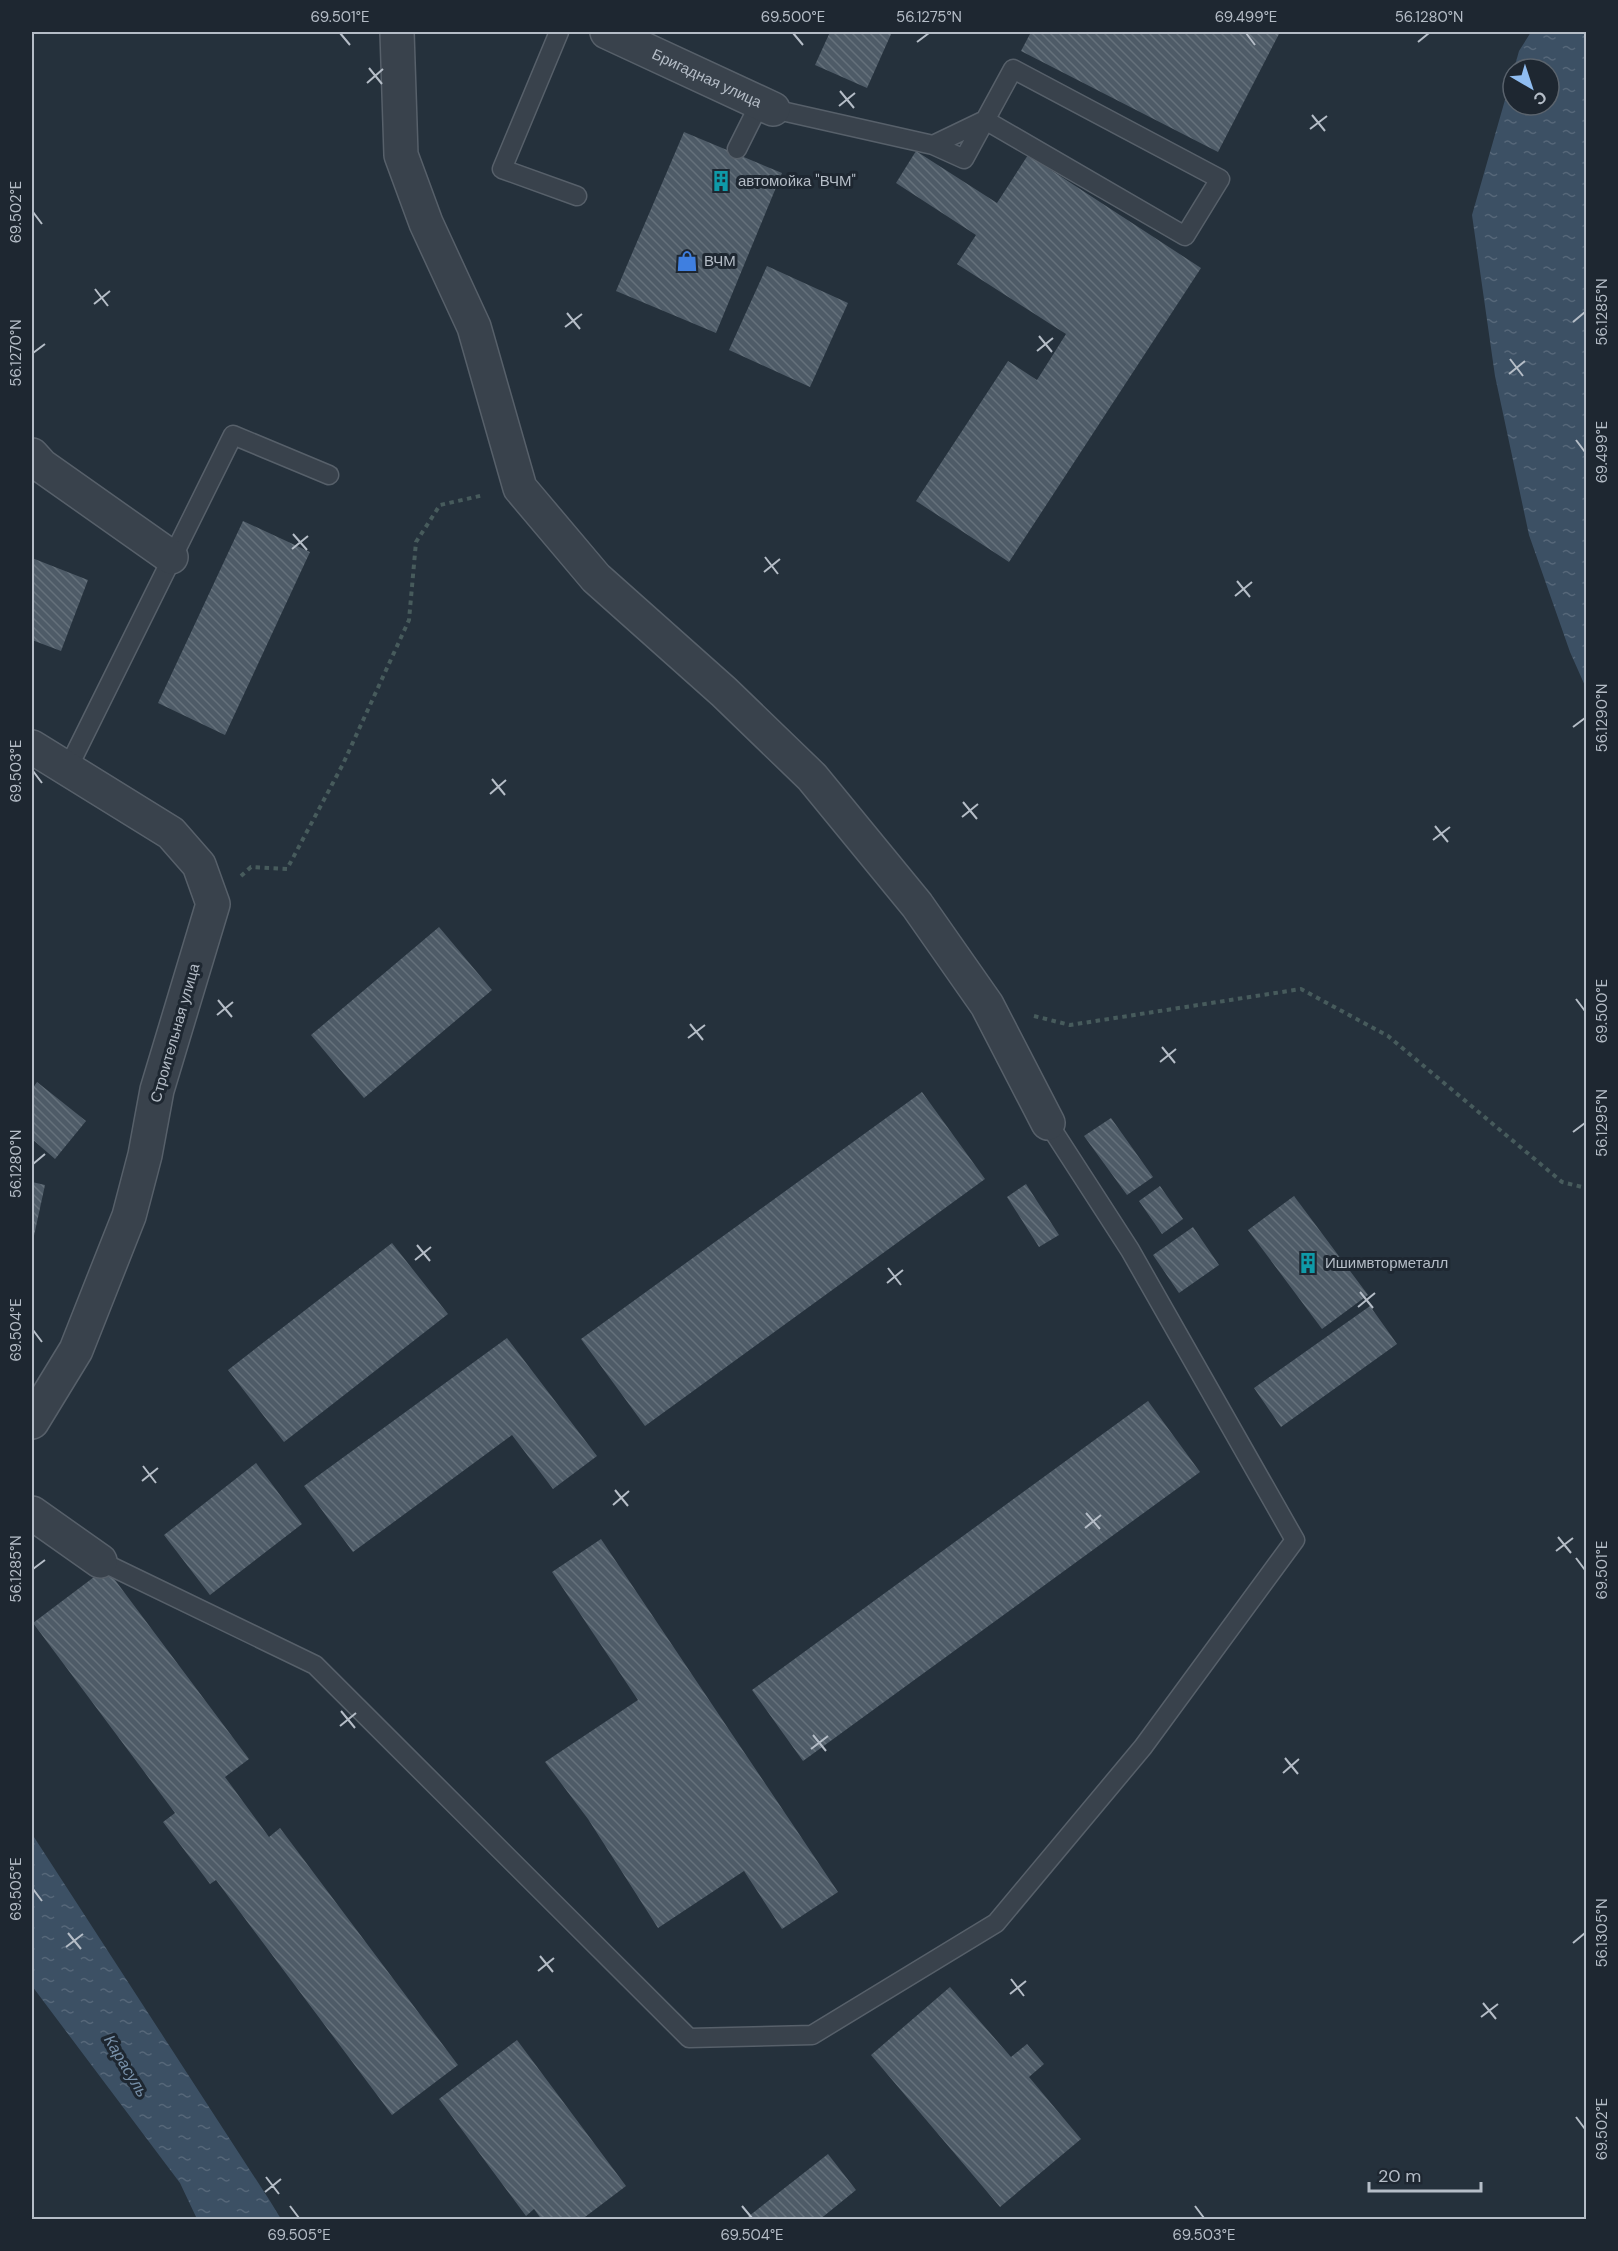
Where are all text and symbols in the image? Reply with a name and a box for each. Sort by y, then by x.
text: 69.501°E [311,7,369,27]
text: 69.500°E [761,7,825,27]
text: 56.1275°N [896,7,962,27]
text: 69.499°E [1215,7,1277,27]
text: 56.1280°N [1395,7,1463,27]
street label: Бригадная улица [649,44,766,113]
north arrow [1501,57,1561,117]
text: С [1529,86,1551,110]
building icon: автомойка "ВЧМ" [709,169,733,193]
place label: автомойка "ВЧМ" [738,171,856,191]
text: 69.502°E [6,181,26,243]
shop icon: ВЧМ [675,249,699,273]
place label: ВЧМ [704,251,736,271]
text: 56.1285°N [1592,278,1612,346]
text: 56.1270°N [6,319,26,387]
text: 69.499°E [1592,421,1612,483]
text: 56.1290°N [1592,684,1612,752]
text: 69.503°E [6,740,26,802]
street label: Строительная улица [146,960,205,1105]
text: 69.500°E [1592,979,1612,1043]
text: 56.1295°N [1592,1089,1612,1157]
text: 56.1280°N [6,1130,26,1198]
building icon: Ишимвторметалл [1296,1251,1320,1275]
place label: Ишимвторметалл [1325,1253,1448,1273]
text: 69.504°E [6,1298,26,1362]
text: 56.1285°N [6,1535,26,1603]
text: 69.501°E [1592,1541,1612,1599]
text: 69.505°E [6,1857,26,1921]
text: 56.1305°N [1592,1898,1612,1968]
water label: Карасуль [99,2031,153,2101]
text: 69.502°E [1592,2098,1612,2160]
scale bar [1369,2155,1482,2193]
text: 20 m [1378,2164,1421,2188]
text: 69.505°E [267,2225,331,2245]
text: 69.504°E [720,2225,784,2245]
text: 69.503°E [1173,2225,1235,2245]

